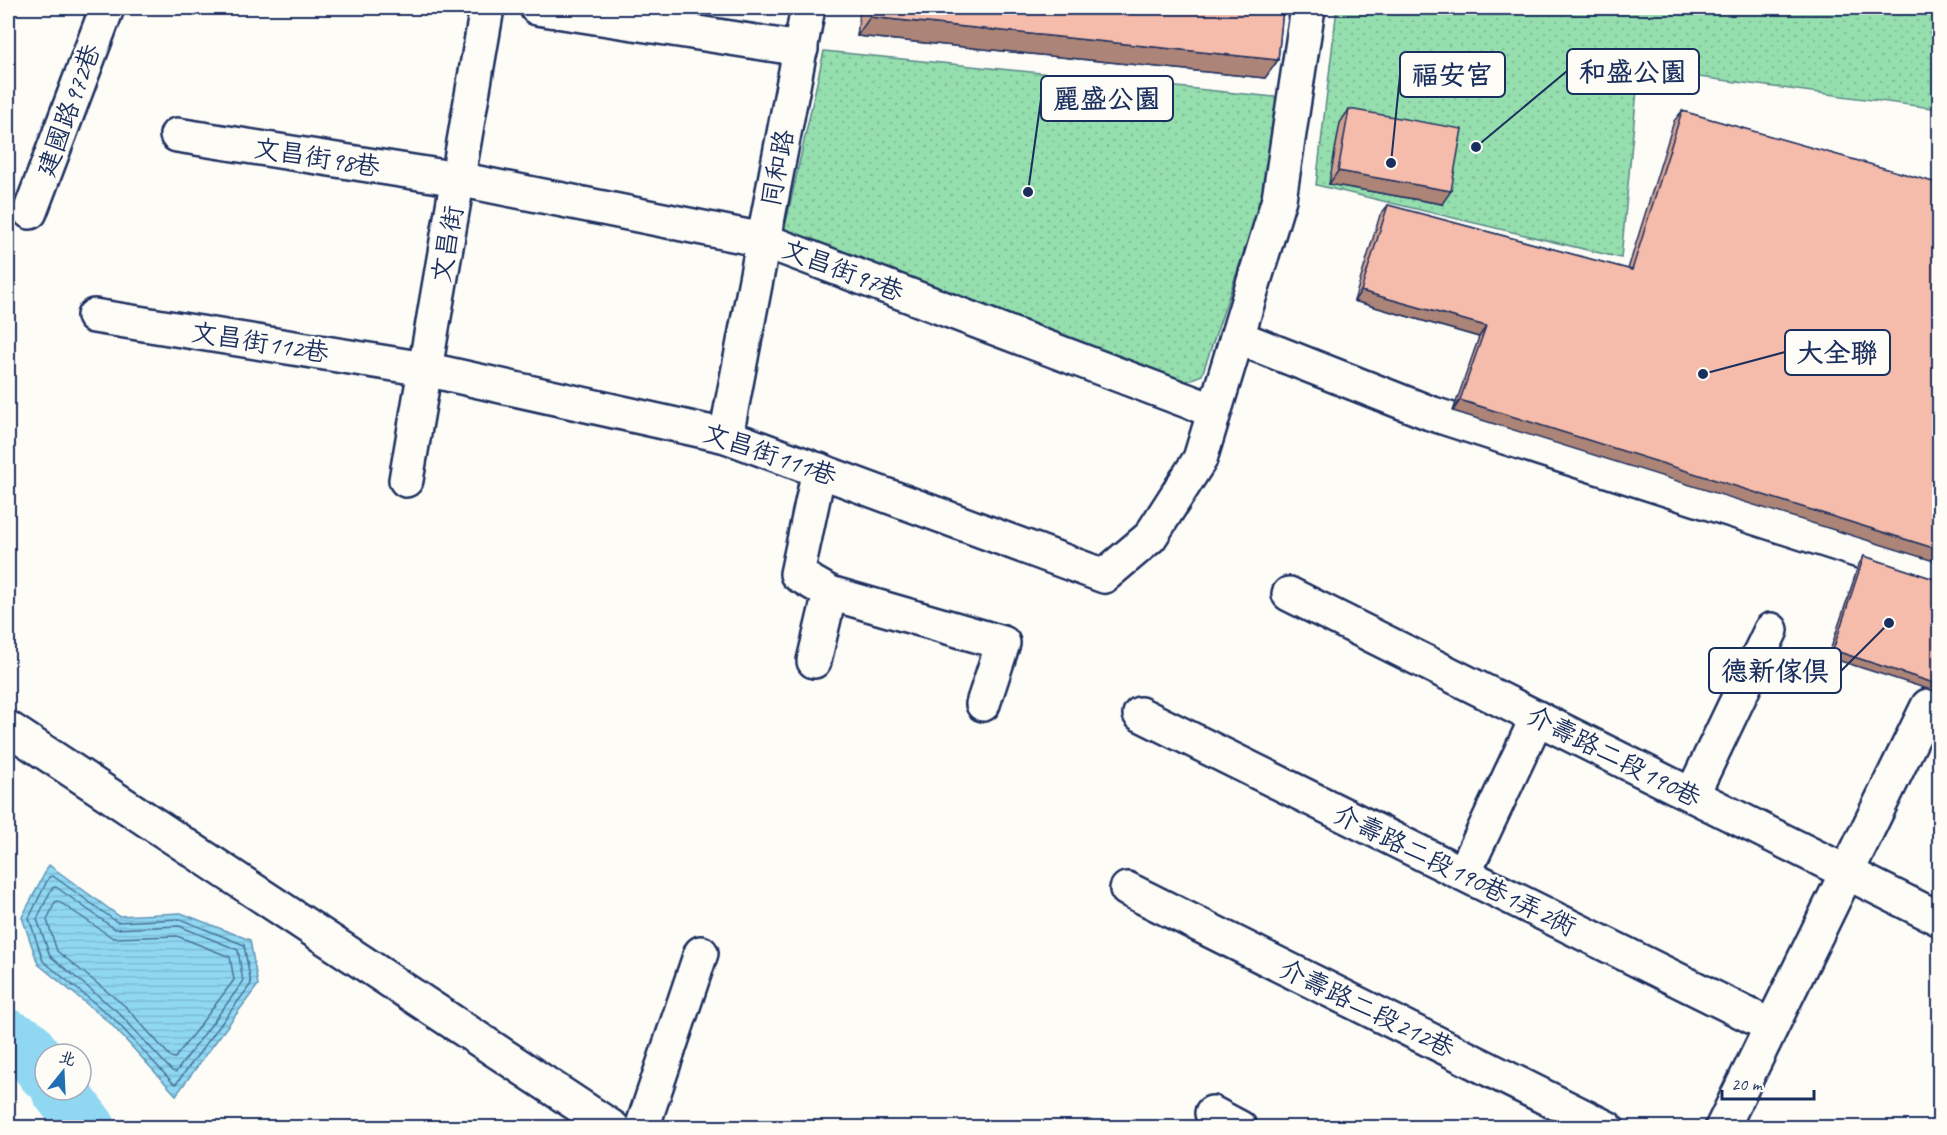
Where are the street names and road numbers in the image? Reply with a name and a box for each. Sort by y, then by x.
street label: 建國路972巷 [29,39,108,181]
street label: 同和路 [754,127,801,210]
street label: 文昌街98巷 [251,131,382,184]
street label: 文昌街 [424,203,471,285]
street label: 文昌街97巷 [777,232,908,309]
street label: 文昌街112巷 [189,315,331,370]
street label: 文昌街111巷 [699,416,841,493]
street label: 介壽路二段190巷 [1521,698,1706,815]
street label: 介壽路二段190巷1弄2衖 [1328,797,1582,944]
street label: 介壽路二段212巷 [1274,952,1460,1065]

